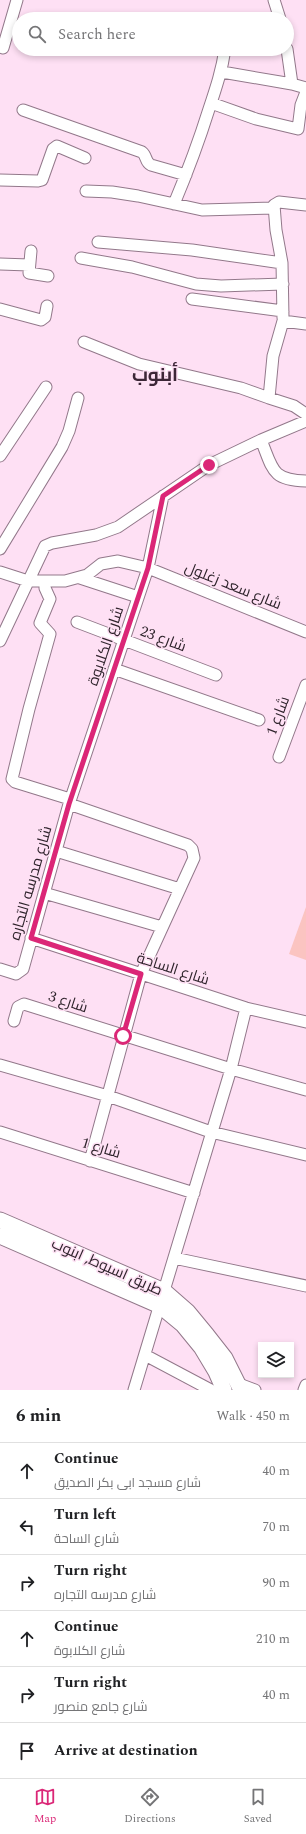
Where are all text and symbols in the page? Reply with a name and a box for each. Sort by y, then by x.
search box [12,12,294,56]
icon: search [26,23,48,45]
text: Search here [58,23,136,46]
district label: أبنوب [132,361,178,390]
route end [200,456,218,474]
street label: شارع سعد زغلول [181,556,285,616]
street label: شارع الكلابوة [82,603,130,689]
street label: شارع 23 [137,620,189,658]
street label: شارع 1 [260,693,296,739]
street label: شارع مدرسه التجاره [4,823,58,943]
street label: شارع الساحة [134,946,212,992]
street label: شارع 3 [45,985,91,1019]
route start [114,1027,132,1045]
street label: شارع 1 [78,1131,124,1165]
street label: طريق اسيوط, ابنوب [48,1232,166,1302]
map controls [258,1342,294,1378]
button: layers [258,1342,294,1378]
text: 6 min [16,1403,61,1429]
text: Walk · 450 m [216,1406,290,1426]
text: Continue [54,1447,119,1470]
icon: ahead [16,1460,38,1482]
text: 40 m [263,1461,290,1481]
text: شارع مسجد ابى بكر الصديق [54,1473,201,1493]
text: Turn left [54,1503,116,1526]
icon: left [16,1516,38,1538]
text: 70 m [263,1517,290,1537]
text: شارع الساحة [54,1529,119,1549]
text: Turn right [54,1559,127,1582]
icon: right [16,1572,38,1594]
text: 90 m [263,1573,290,1593]
text: شارع مدرسه التجاره [54,1585,156,1605]
text: Continue [54,1615,119,1638]
icon: ahead [16,1628,38,1650]
text: 210 m [256,1629,290,1649]
text: شارع الكلابوة [54,1641,125,1661]
text: Turn right [54,1671,127,1694]
icon: right [16,1684,38,1706]
text: 40 m [263,1685,290,1705]
text: شارع جامع منصور [54,1697,147,1717]
text: Arrive at destination [54,1739,198,1762]
icon: arrive [16,1740,38,1762]
tab: Map [34,1786,56,1827]
tab: Directions [124,1786,176,1827]
tab: Saved [244,1786,272,1827]

